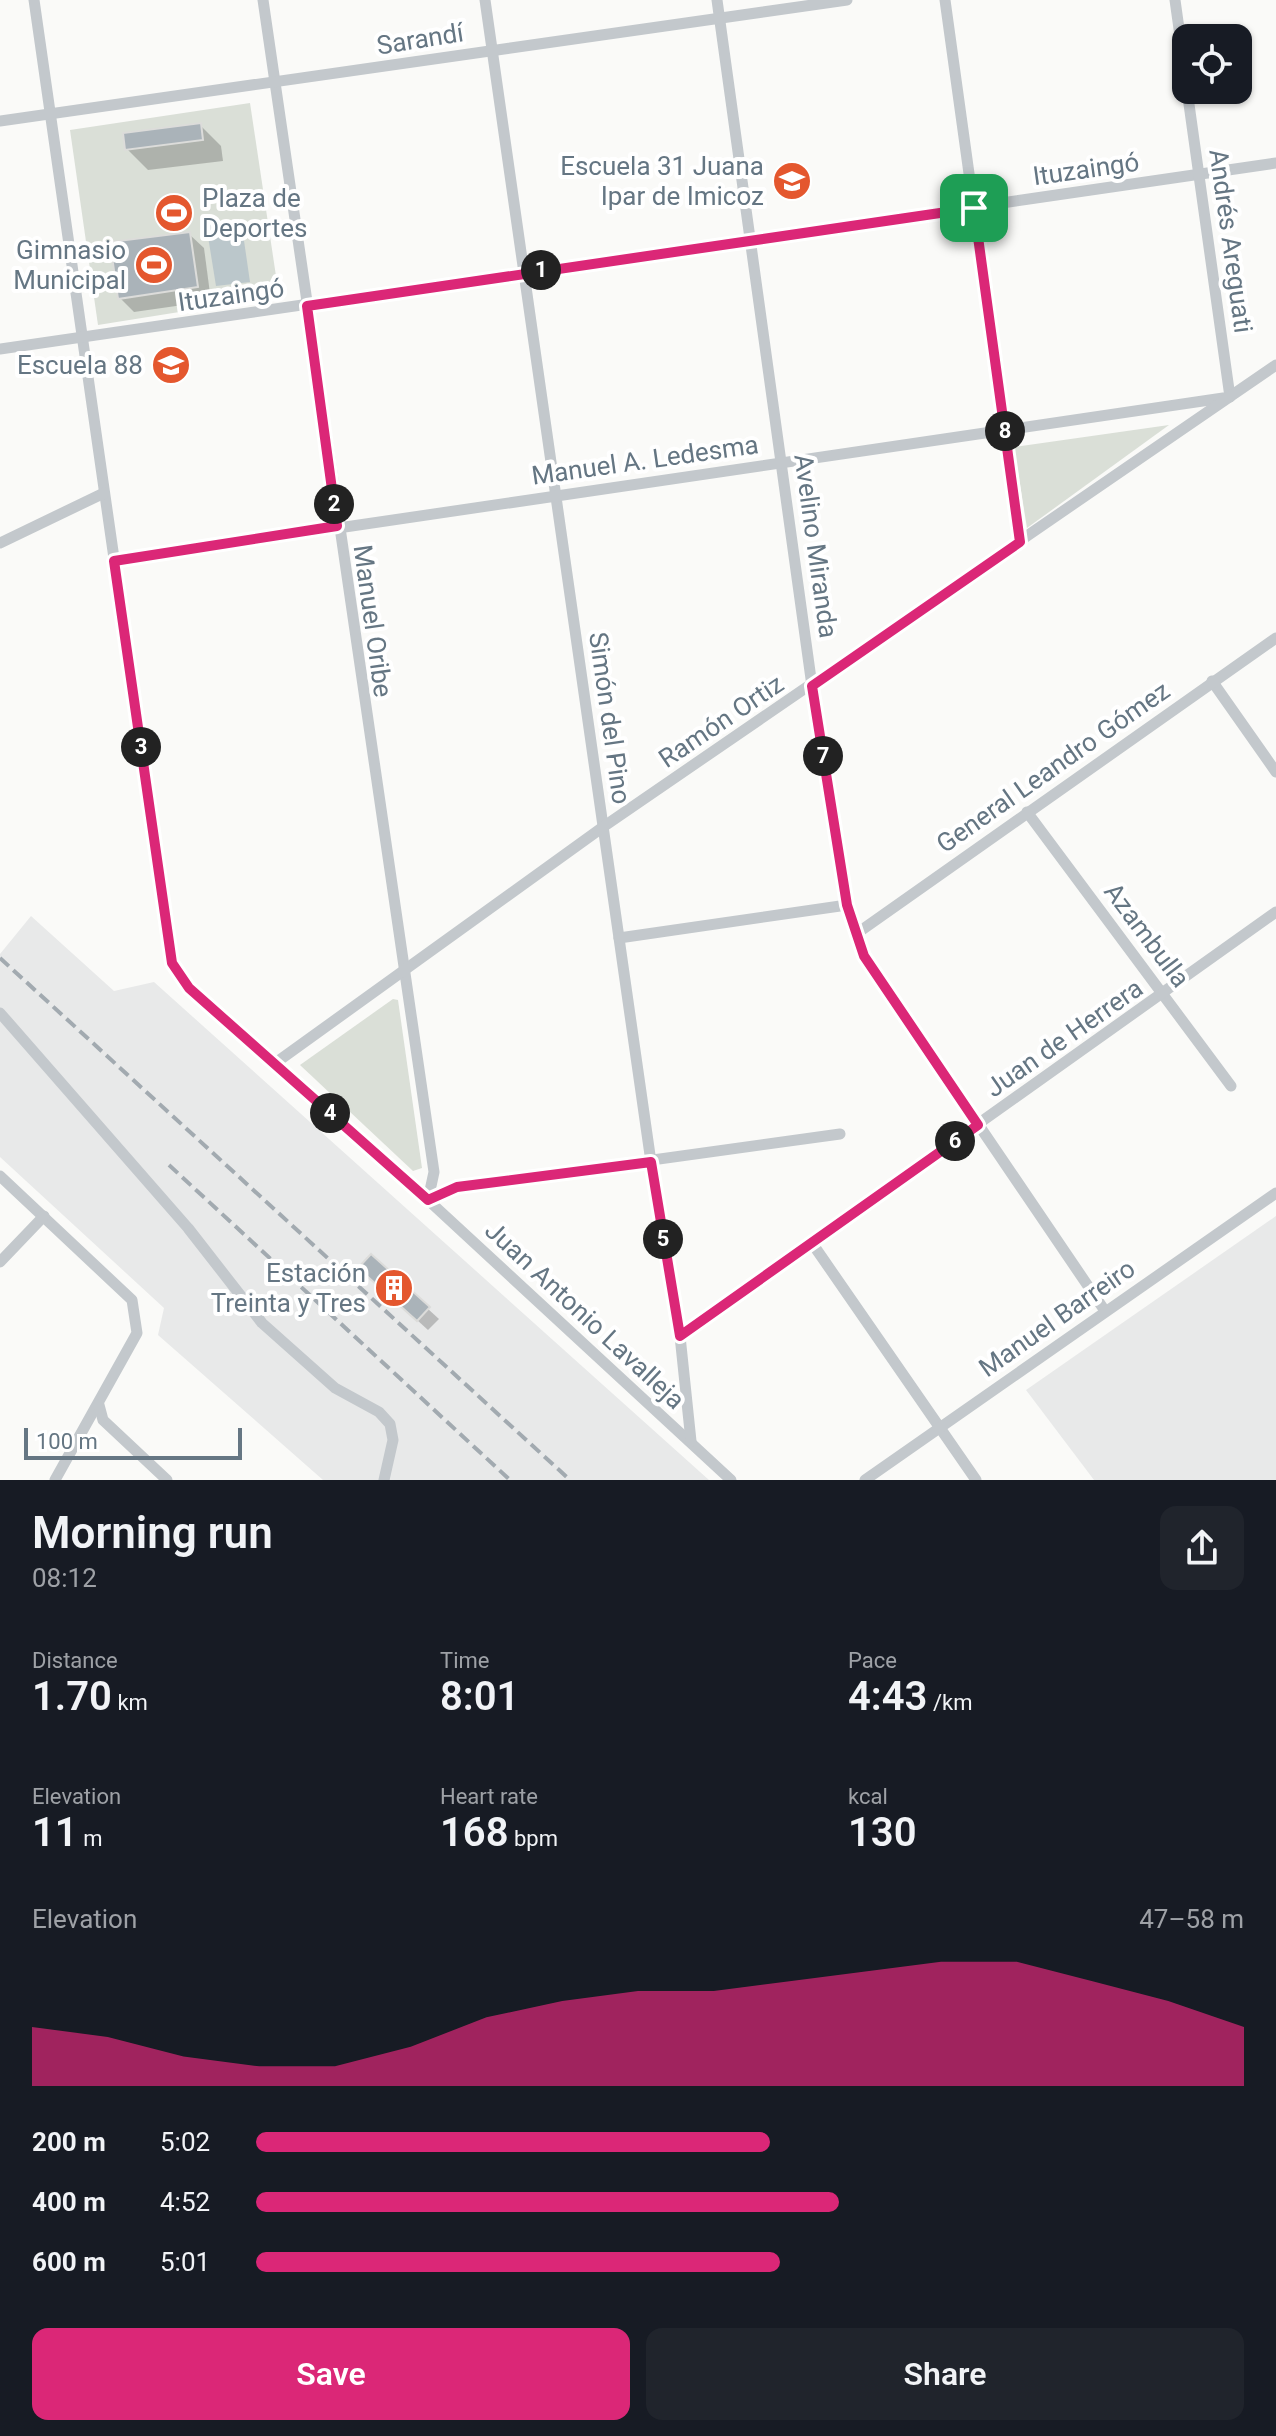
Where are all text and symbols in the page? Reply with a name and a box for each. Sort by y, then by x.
street label: Sarandí [374,17,467,61]
map controls [1172,24,1252,104]
button: locate [1172,24,1252,104]
street label: Ituzaingó [1031,147,1141,191]
street label: Andrés Areguati [1203,147,1259,335]
place label: Escuela 31 Juana Ipar de Imicoz [560,151,764,211]
school or university icon: Escuela 31 Juana Ipar de Imicoz [771,160,813,202]
pin [940,174,1008,242]
place label: Plaza de Deportes [202,183,307,243]
icon: arrive [952,186,996,230]
sports icon: Plaza de Deportes [153,192,195,234]
place label: Gimnasio Municipal [13,235,126,295]
sports icon: Gimnasio Municipal [133,244,175,286]
pin: 1 [521,250,561,290]
text: 1 [535,257,547,282]
street label: Ituzaingó [176,273,286,317]
school or university icon: Escuela 88 [150,344,192,386]
place label: Escuela 88 [17,350,143,380]
pin: 8 [985,411,1025,451]
text: 8 [999,418,1011,443]
street label: Manuel A. Ledesma [530,429,760,491]
street label: Avelino Miranda [788,452,844,640]
pin: 2 [314,484,354,524]
text: 2 [328,491,340,516]
street label: Manuel Oribe [347,543,399,699]
street label: Simón del Pino [583,630,637,806]
street label: Ramón Ortiz [653,668,789,774]
street label: General Leandro Gómez [931,675,1175,859]
pin: 3 [121,727,161,767]
text: 3 [135,734,147,759]
pin: 7 [803,736,843,776]
text: 7 [817,743,829,768]
street label: Azambulla [1098,877,1196,993]
street label: Juan de Herrera [980,973,1148,1103]
pin: 4 [310,1093,350,1133]
text: 4 [324,1100,336,1125]
pin: 6 [935,1121,975,1161]
text: 6 [949,1128,961,1153]
street label: Juan Antonio Lavalleja [479,1215,691,1415]
pin: 5 [643,1219,683,1259]
text: 5 [657,1226,669,1251]
street label: Manuel Barreiro [973,1253,1141,1383]
place label: Estación Treinta y Tres [211,1258,366,1318]
building icon: Estación Treinta y Tres [373,1267,415,1309]
scale bar [24,1424,242,1460]
text: 100 m [36,1429,98,1454]
button: share [1160,1506,1244,1590]
text: Morning run [32,1507,273,1559]
text: 08:12 [32,1563,97,1593]
text: Distance [32,1648,118,1673]
text: Time [440,1648,489,1673]
text: Pace [848,1648,897,1673]
text: 1.70 [32,1673,112,1720]
text: 8:01 [440,1673,519,1720]
text: 4:43 [848,1673,927,1720]
text: km [112,1690,148,1715]
text: /km [927,1690,972,1715]
text: Elevation [32,1784,121,1809]
text: Heart rate [440,1784,538,1809]
text: kcal [848,1784,888,1809]
text: 11 [32,1809,78,1856]
text: 168 [440,1809,509,1856]
text: 130 [848,1809,917,1856]
text: m [78,1826,102,1851]
text: bpm [509,1826,558,1851]
text: Elevation [32,1904,137,1934]
text: 47–58 m [1139,1904,1244,1934]
text: 200 m [32,2127,106,2157]
text: 5:02 [160,2127,210,2157]
text: 400 m [32,2187,106,2217]
text: 4:52 [160,2187,210,2217]
text: 600 m [32,2247,106,2277]
text: 5:01 [160,2247,210,2277]
button: Save [32,2328,630,2420]
button: Share [646,2328,1244,2420]

